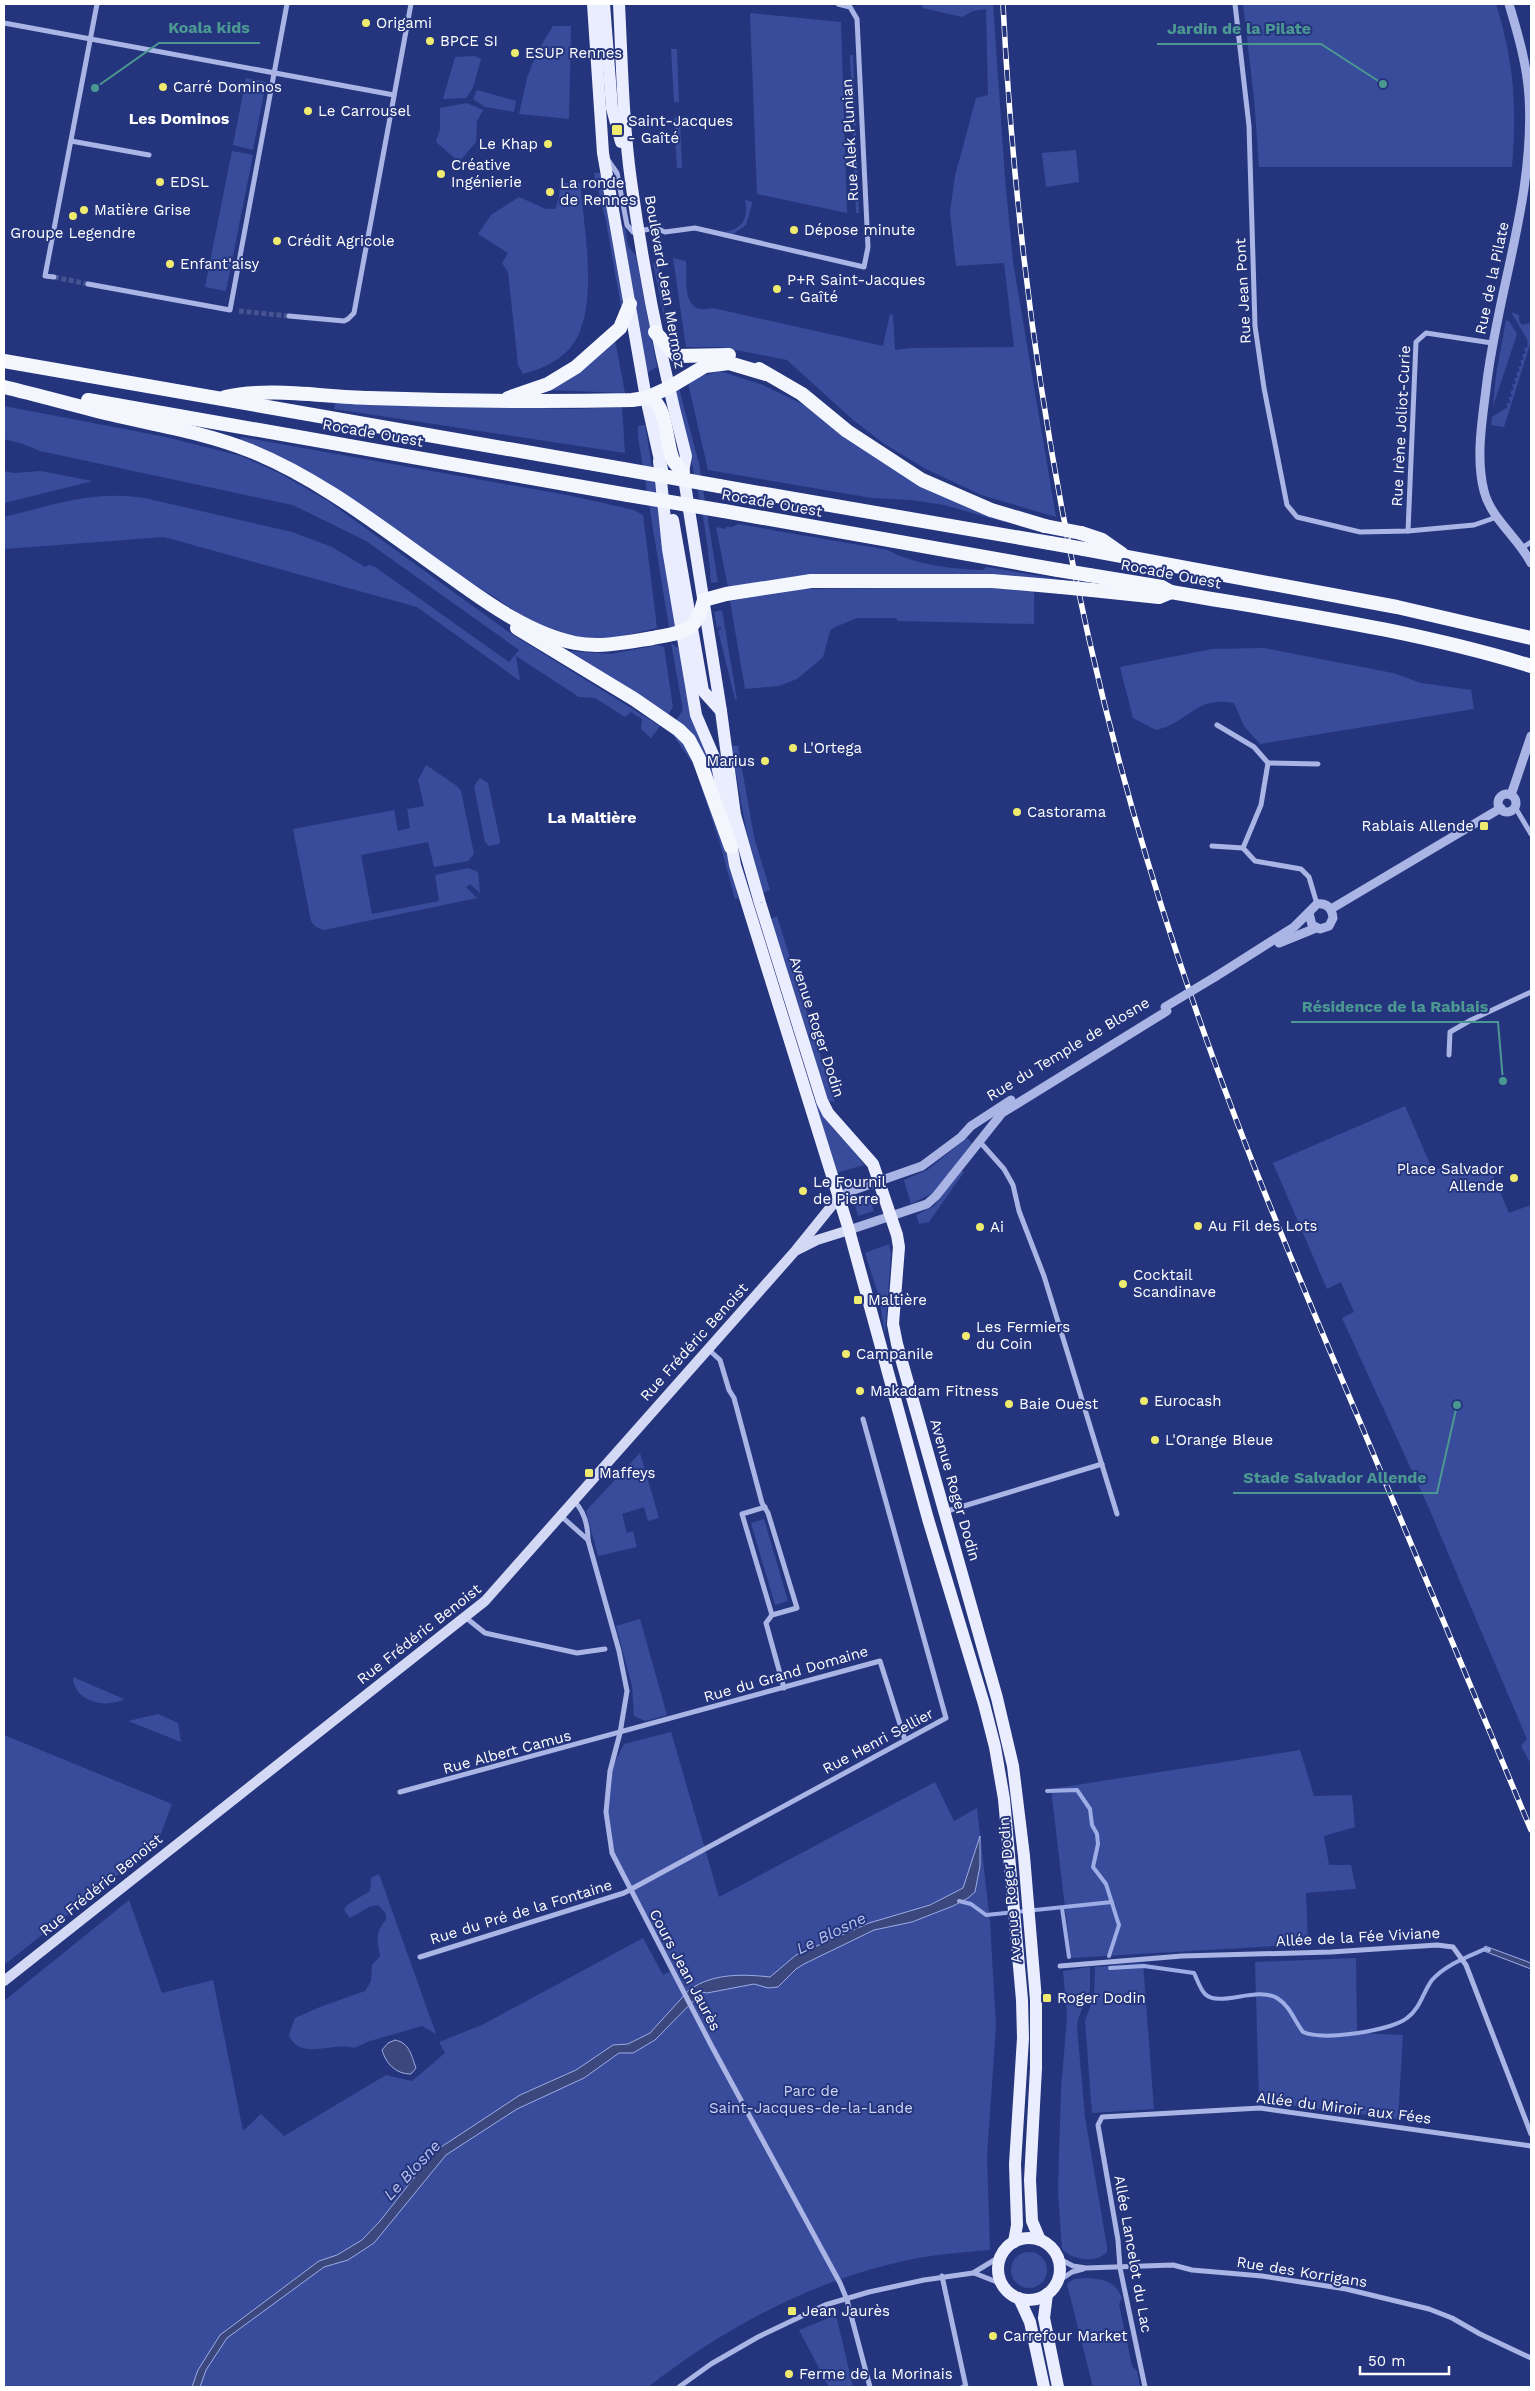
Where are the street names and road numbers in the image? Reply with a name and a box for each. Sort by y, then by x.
street label: Rue Alek Plunian [838,78,862,202]
street label: Boulevard Jean Mermoz [641,194,689,370]
street label: Rue de la Pilate [1471,220,1513,336]
street label: Rue Jean Pont [1231,237,1255,344]
street label: Rue Irène Joliot-Curie [1388,345,1414,507]
street label: Rocade Ouest [321,415,426,451]
street label: Rocade Ouest [720,485,825,521]
street label: Rocade Ouest [1119,555,1224,593]
street label: Avenue Roger Dodin [786,954,848,1100]
street label: Rue du Temple de Blosne [983,993,1153,1105]
street label: Rue Frédéric Benoist [636,1279,752,1405]
street label: Avenue Roger Dodin [926,1417,984,1563]
street label: Rue Frédéric Benoist [353,1580,485,1688]
street label: Rue du Grand Domaine [702,1642,870,1706]
street label: Rue Henri Sellier [819,1704,937,1778]
street label: Rue Albert Camus [441,1726,573,1778]
street label: Avenue Roger Dodin [995,1816,1025,1964]
street label: Rue Frédéric Benoist [36,1830,166,1940]
street label: Rue du Pré de la Fontaine [428,1876,614,1948]
street label: Cours Jean Jaurès [645,1906,725,2034]
street label: Allée de la Fée Viviane [1275,1924,1441,1950]
street label: Allée du Miroir aux Fées [1256,2088,1433,2128]
street label: Allée Lancelot du Lac [1110,2174,1156,2334]
street label: Rue des Korrigans [1235,2253,1369,2291]

